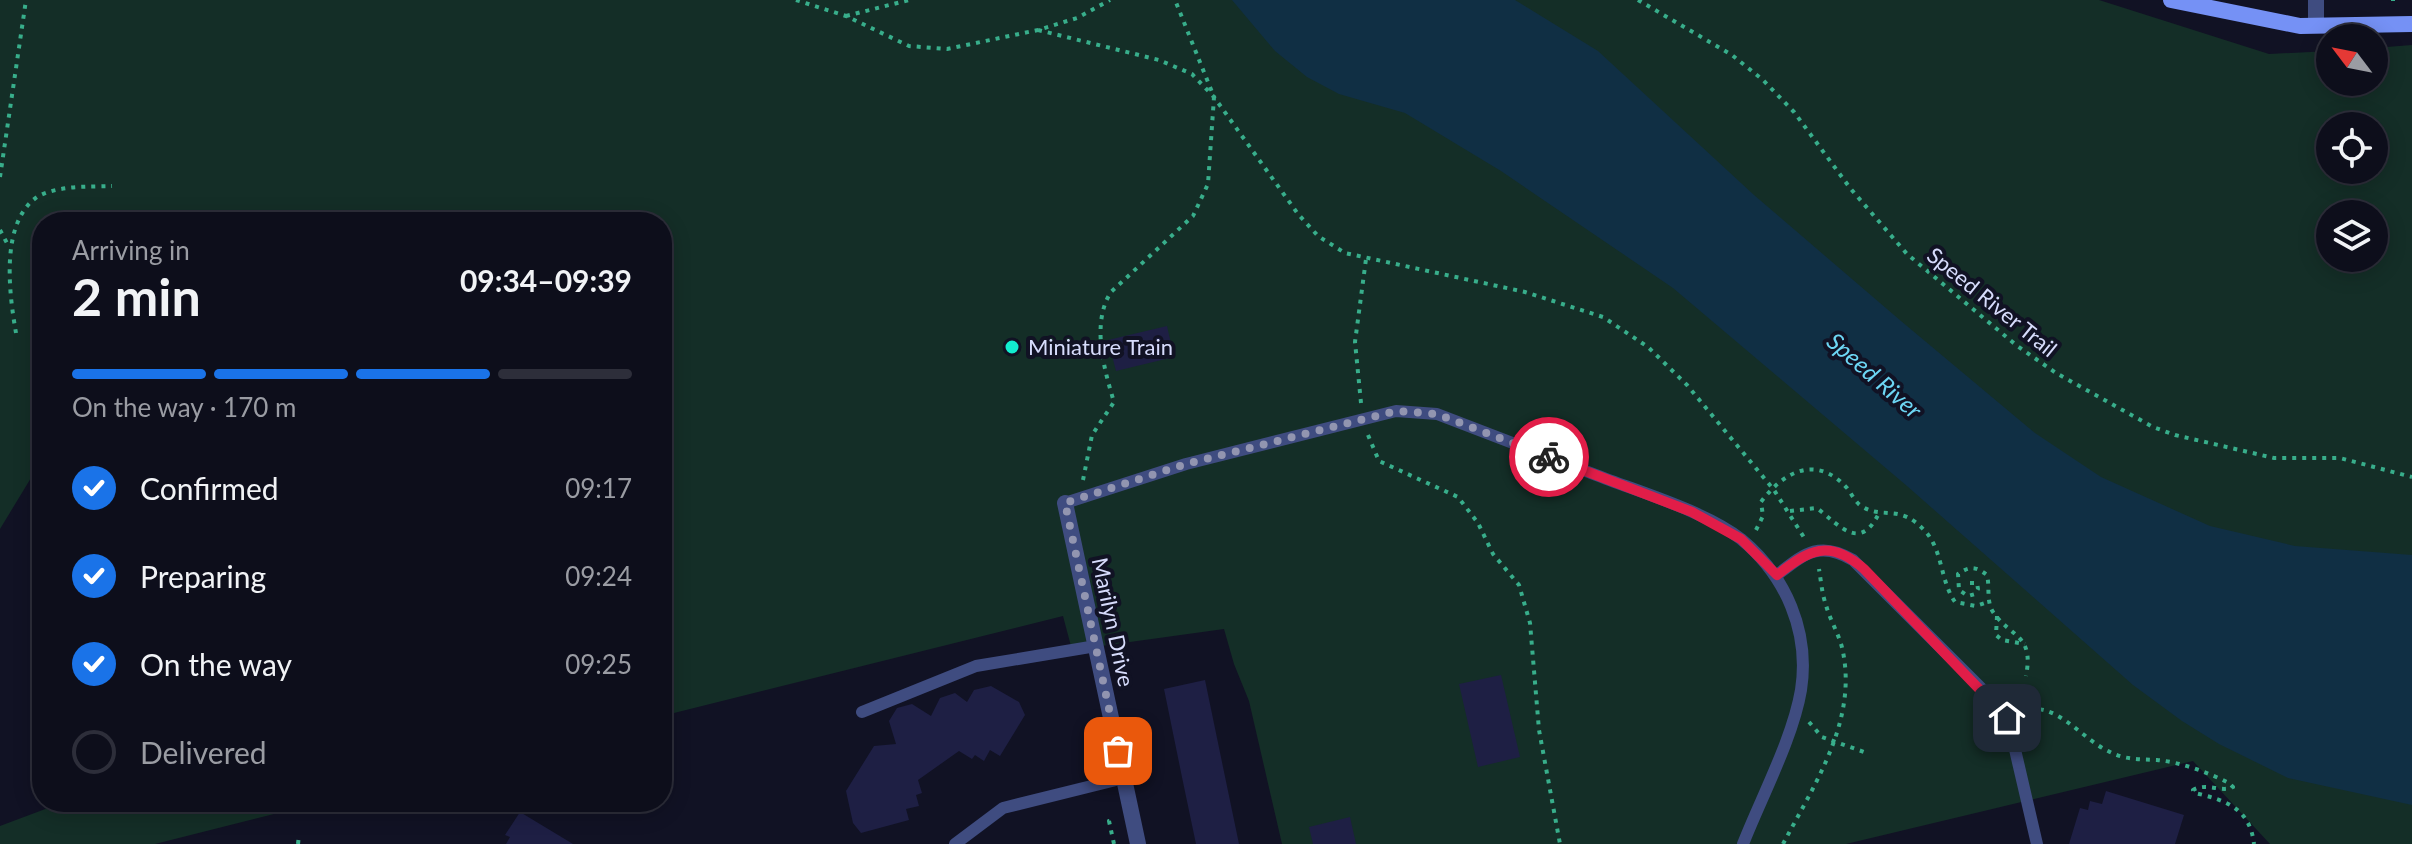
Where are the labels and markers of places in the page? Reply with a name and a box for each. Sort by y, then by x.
place label: Miniature Train [1028,333,1173,360]
marker: Miniature Train [1003,338,1021,356]
pin [1973,684,2041,752]
pin [1084,717,1152,785]

